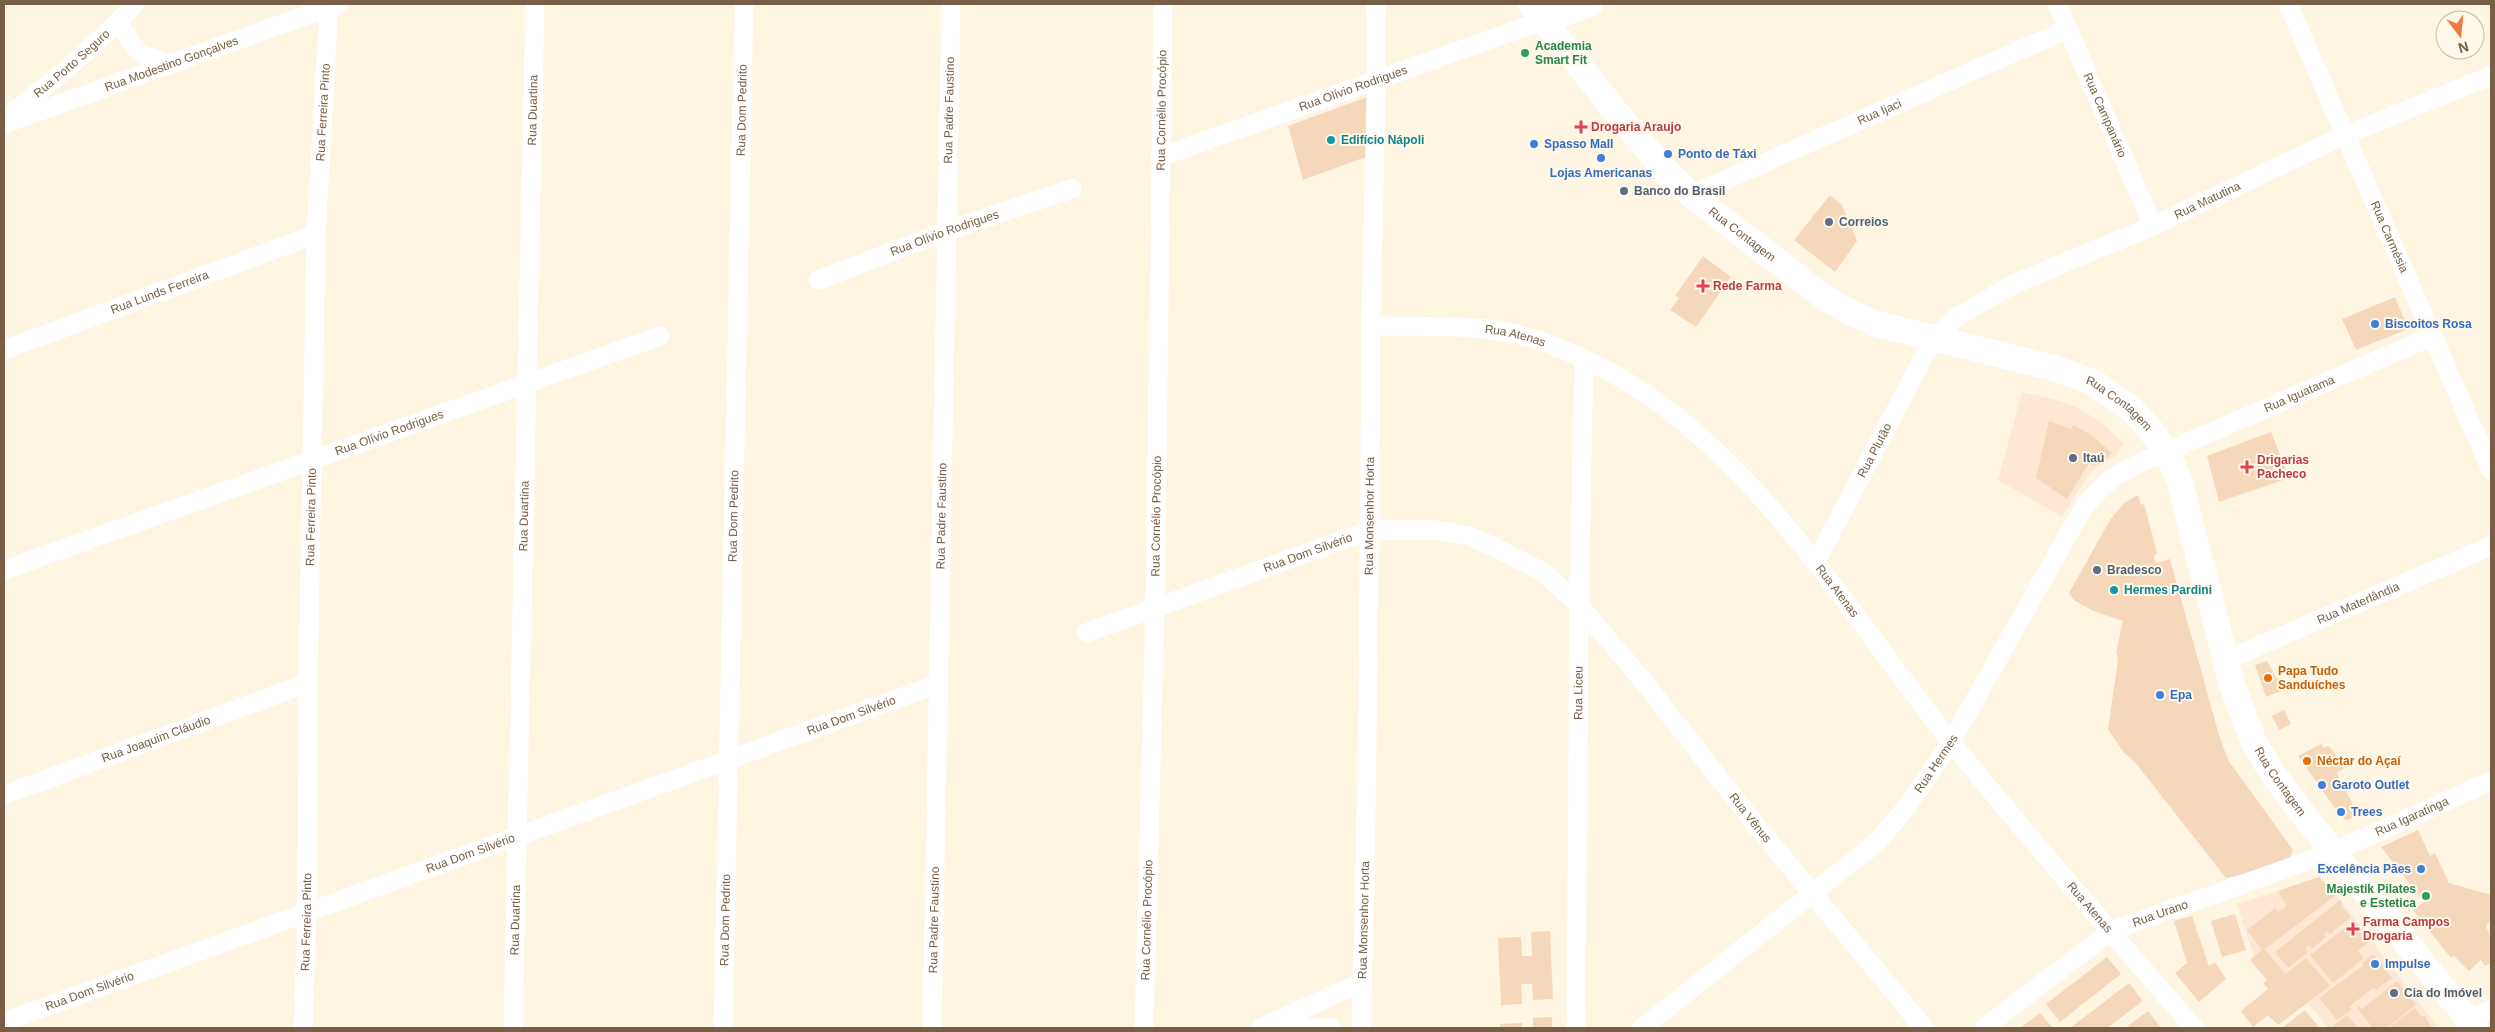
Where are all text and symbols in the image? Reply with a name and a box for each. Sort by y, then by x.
north arrow [2435,10,2485,60]
street label: Rua Porto Seguro [31,26,113,100]
street label: Rua Modestino Gonçalves [103,33,240,94]
text: N [2457,38,2471,57]
place label: Academia Smart Fit [1535,39,1592,67]
marker: Academia Smart Fit [1519,47,1531,59]
street label: Rua Cornélio Procópio [1154,49,1169,171]
street label: Rua Padre Faustino [941,56,957,164]
street label: Rua Ferreira Pinto [313,63,333,162]
street label: Rua Olívio Rodrigues [1297,63,1409,114]
street label: Rua Dom Pedrito [734,64,750,156]
street label: Rua Campanário [2081,71,2130,160]
street label: Rua Duartina [525,74,540,146]
street label: Rua Ijaci [1855,96,1904,128]
place label: Drogaria Araujo [1591,120,1681,134]
marker: Drogaria Araujo [1575,121,1587,133]
place label: Edifício Nápoli [1341,133,1424,147]
marker: Edifício Nápoli [1325,134,1337,146]
place label: Spasso Mall [1544,137,1613,151]
marker: Spasso Mall [1528,138,1540,150]
place label: Ponto de Táxi [1678,147,1757,161]
marker: Ponto de Táxi [1662,148,1674,160]
marker: Lojas Americanas [1595,152,1607,164]
place label: Lojas Americanas [1550,166,1652,180]
street label: Rua Matutina [2172,178,2243,222]
place label: Banco do Brasil [1634,184,1725,198]
marker: Banco do Brasil [1618,185,1630,197]
street label: Rua Carmésia [2368,199,2411,275]
street label: Rua Contagem [1706,204,1778,265]
street label: Rua Olívio Rodrigues [888,207,1001,259]
place label: Correios [1839,215,1889,229]
marker: Correios [1823,216,1835,228]
street label: Rua Lunds Ferreira [109,267,211,317]
place label: Rede Farma [1713,279,1782,293]
marker: Rede Farma [1697,280,1709,292]
place label: Biscoitos Rosa [2385,317,2472,331]
marker: Biscoitos Rosa [2369,318,2381,330]
street label: Rua Atenas [1484,322,1548,350]
street label: Rua Iguatama [2262,372,2337,415]
street label: Rua Contagem [2084,373,2155,434]
street label: Rua Olívio Rodrigues [333,407,445,458]
street label: Rua Plutão [1855,421,1895,480]
place label: Itaú [2083,451,2104,465]
marker: Itaú [2067,452,2079,464]
place label: Drigarias Pacheco [2257,453,2309,481]
street label: Rua Cornélio Procópio [1148,455,1164,577]
street label: Rua Monsenhor Horta [1362,456,1377,575]
marker: Drigarias Pacheco [2241,461,2253,473]
street label: Rua Padre Faustino [934,462,949,570]
street label: Rua Ferreira Pinto [303,468,319,566]
street label: Rua Dom Pedrito [726,470,741,562]
street label: Rua Duartina [516,480,532,552]
street label: Rua Dom Silvério [1262,530,1354,575]
street label: Rua Atenas [1813,562,1862,620]
place label: Bradesco [2107,563,2162,577]
marker: Bradesco [2091,564,2103,576]
street label: Rua Materlândia [2315,579,2402,627]
place label: Hermes Pardini [2124,583,2212,597]
marker: Hermes Pardini [2108,584,2120,596]
place label: Papa Tudo Sanduíches [2278,664,2346,692]
street label: Rua Liceu [1571,666,1586,720]
marker: Papa Tudo Sanduíches [2262,672,2274,684]
place label: Epa [2170,688,2192,702]
marker: Epa [2154,689,2166,701]
street label: Rua Dom Silvério [805,693,898,738]
street label: Rua Joaquim Cláudio [100,712,213,765]
street label: Rua Hermes [1911,732,1961,796]
street label: Rua Contagem [2252,745,2309,819]
place label: Néctar do Açaí [2317,754,2401,768]
marker: Néctar do Açaí [2301,755,2313,767]
place label: Garoto Outlet [2332,778,2409,792]
marker: Garoto Outlet [2316,779,2328,791]
street label: Rua Vênus [1726,790,1774,845]
street label: Rua Igaratinga [2373,794,2451,839]
place label: Trees [2351,805,2383,819]
marker: Trees [2335,806,2347,818]
street label: Rua Dom Silvério [424,831,517,876]
street label: Rua Cornélio Procópio [1138,859,1155,981]
street label: Rua Monsenhor Horta [1355,860,1372,979]
place label: Excelência Pães [2318,862,2411,876]
marker: Excelência Pães [2415,863,2427,875]
street label: Rua Padre Faustino [926,866,942,974]
street label: Rua Ferreira Pinto [298,873,314,971]
street label: Rua Dom Pedrito [717,873,733,966]
street label: Rua Atenas [2064,879,2115,936]
place label: Majestik Pilates e Estetica [2327,882,2416,910]
street label: Rua Duartina [508,884,523,956]
marker: Majestik Pilates e Estetica [2420,890,2432,902]
street label: Rua Urano [2130,897,2190,930]
place label: Farma Campos Drogaria [2363,915,2450,943]
marker: Farma Campos Drogaria [2347,923,2359,935]
place label: Impulse [2385,957,2431,971]
marker: Impulse [2369,958,2381,970]
street label: Rua Dom Silvério [43,968,136,1014]
place label: Cia do Imóvel [2404,986,2482,1000]
marker: Cia do Imóvel [2388,987,2400,999]

